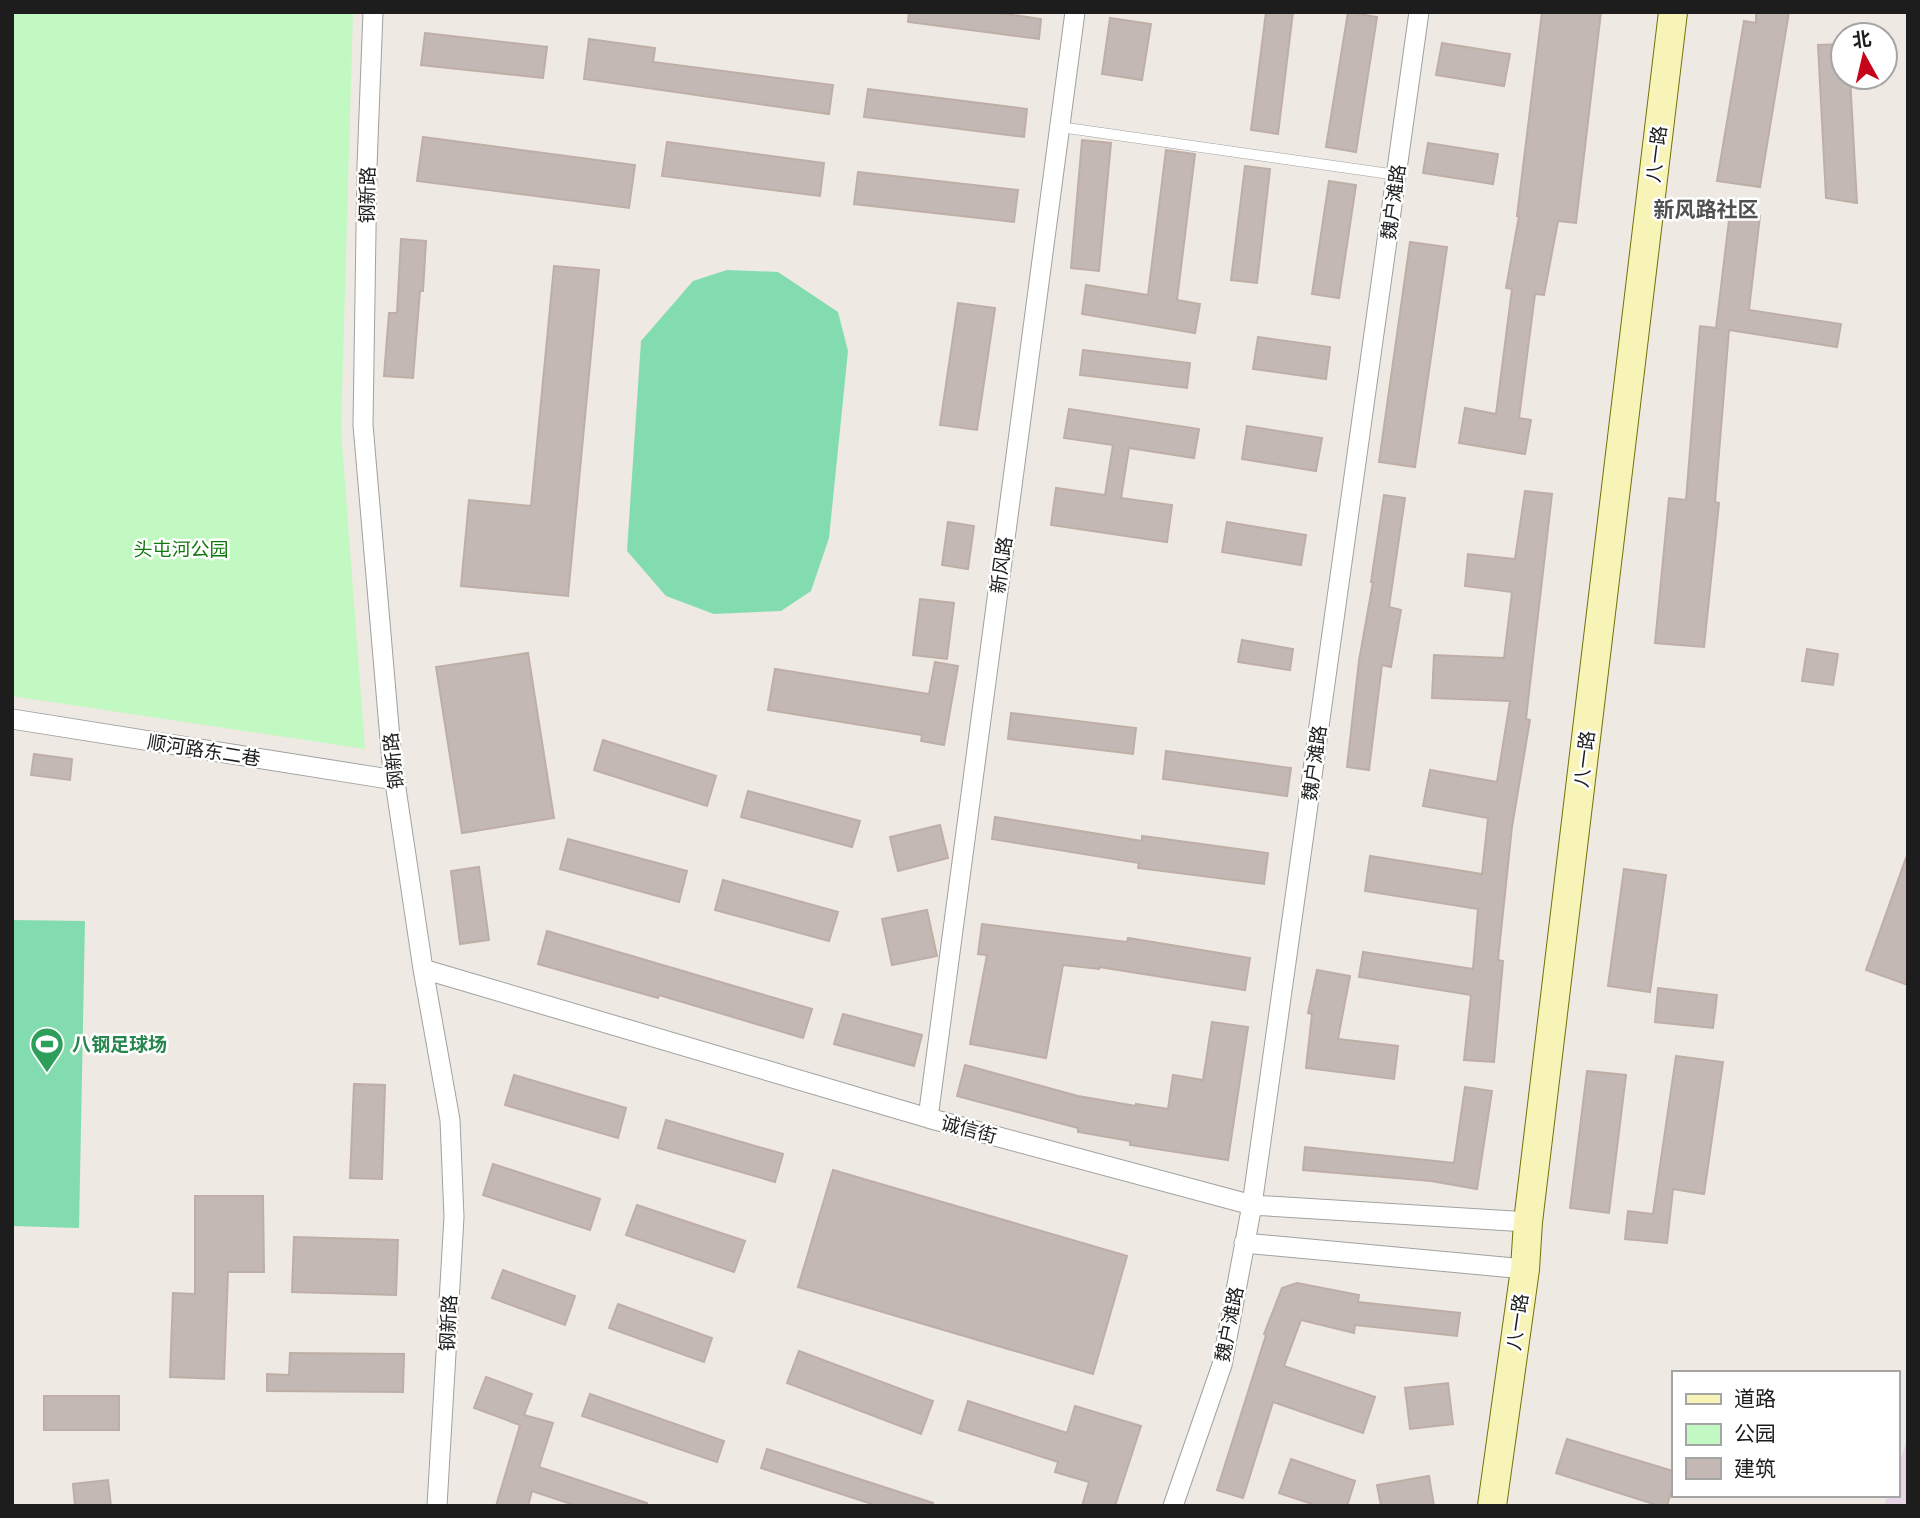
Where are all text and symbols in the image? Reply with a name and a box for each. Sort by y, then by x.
north arrow [1829,21,1899,91]
text: 北 [1851,26,1873,52]
street label: 八一路 [1641,124,1671,184]
street label: 魏户滩路 [1376,163,1410,241]
street label: 钢新路 [355,166,379,224]
district label: 新风路社区 [1654,196,1759,222]
street label: 新风路 [985,535,1017,595]
park label: 头屯河公园 [133,537,229,561]
street label: 魏户滩路 [1297,724,1331,802]
street label: 顺河路东二巷 [146,729,262,771]
street label: 八一路 [1569,729,1599,789]
street label: 钢新路 [378,731,408,791]
sports icon: 八钢足球场 [28,1025,66,1074]
place label: 八钢足球场 [72,1032,167,1056]
street label: 诚信街 [938,1110,1000,1148]
street label: 魏户滩路 [1210,1284,1248,1364]
street label: 八一路 [1501,1292,1533,1352]
street label: 钢新路 [435,1294,461,1352]
legend [1672,1371,1899,1497]
text: 道路 [1734,1385,1776,1411]
text: 公园 [1734,1420,1776,1446]
text: 建筑 [1734,1455,1776,1481]

